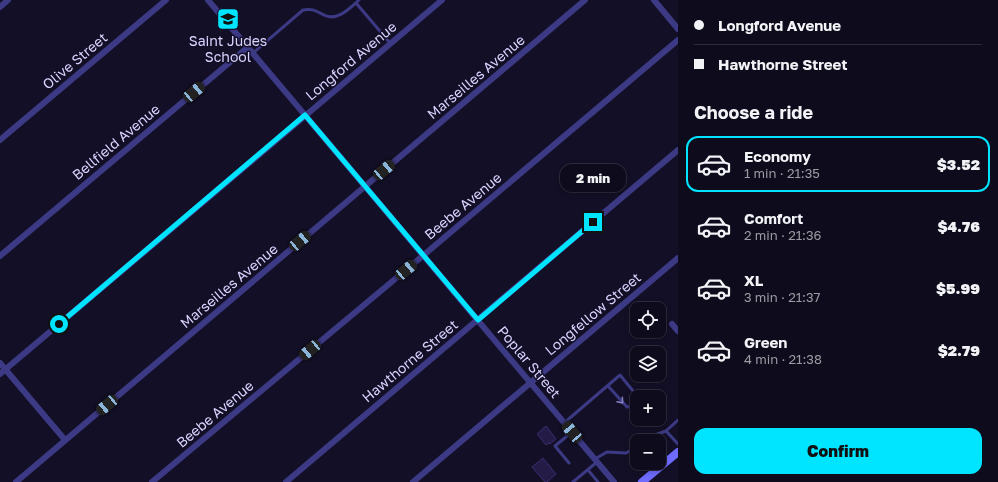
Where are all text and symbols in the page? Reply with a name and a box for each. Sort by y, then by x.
school or university icon: Saint Judes School [215,6,241,32]
text: Longford Avenue [718,16,841,34]
street label: Longford Avenue [302,18,400,104]
street label: Olive Street [39,29,110,93]
street label: Marseilles Avenue [423,31,528,122]
place label: Saint Judes School [189,32,267,65]
text: Hawthorne Street [718,55,847,73]
car [181,80,207,104]
street label: Bellfield Avenue [68,100,163,183]
text: Choose a ride [694,101,813,123]
icon: car [696,146,732,182]
text: Economy [744,147,811,165]
text: $3.52 [937,155,980,173]
car [371,158,397,182]
callout: 2 min [560,164,626,192]
text: 1 min · 21:35 [744,165,820,181]
street label: Beebe Avenue [421,168,505,243]
text: 2 min [576,170,610,186]
icon: car [696,208,732,244]
text: Comfort [744,209,803,227]
route end [584,213,602,231]
text: $4.76 [938,217,980,235]
text: 2 min · 21:36 [744,227,821,243]
car [287,229,313,253]
street label: Marseilles Avenue [176,240,281,331]
car [393,258,419,282]
street label: Longfellow Street [541,269,644,359]
icon: car [696,270,732,306]
text: XL [744,271,763,289]
text: $5.99 [936,279,980,297]
text: 3 min · 21:37 [744,289,820,305]
map controls [630,302,666,470]
button: locate [630,302,666,338]
route start [50,315,68,333]
street label: Hawthorne Street [358,316,461,406]
street label: Poplar Street [494,322,564,401]
icon: car [696,332,732,368]
text: Green [744,333,787,351]
car [297,338,323,362]
text: $2.79 [938,341,980,359]
button: layers [630,346,666,382]
text: 4 min · 21:38 [744,351,822,367]
street label: Beebe Avenue [173,376,257,451]
button: + [630,390,666,426]
car [94,393,120,417]
one-way arrow [617,396,624,403]
car [560,419,584,445]
button: Confirm [694,428,982,474]
button: − [630,434,666,470]

